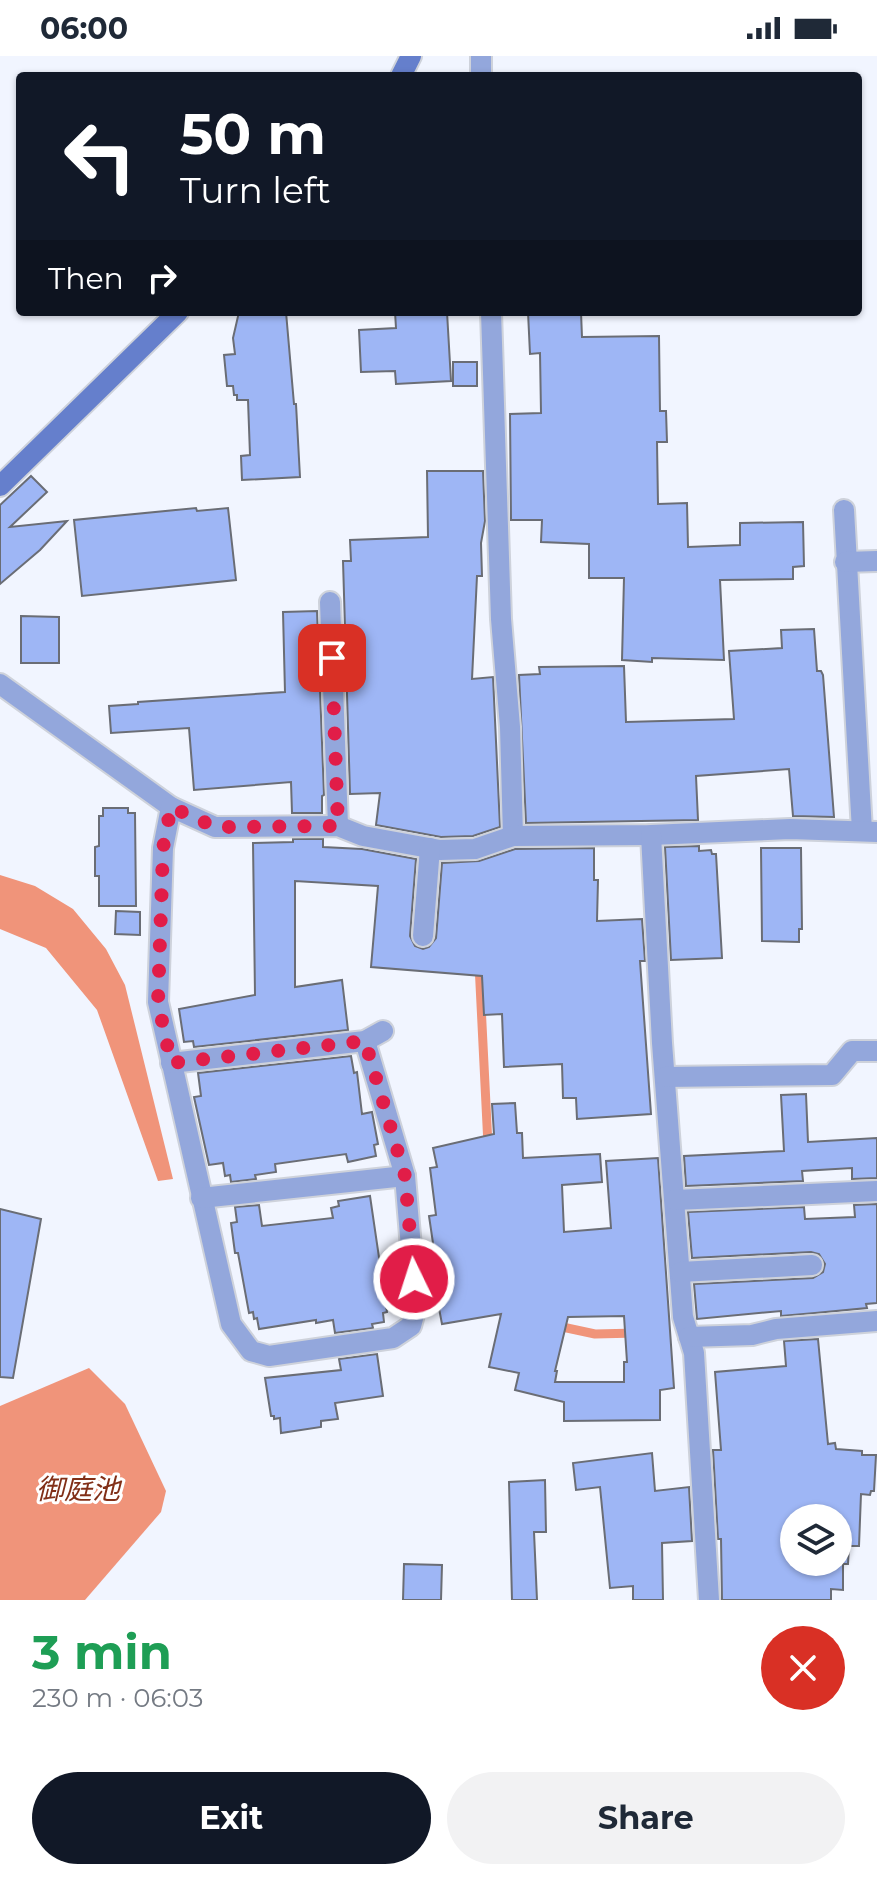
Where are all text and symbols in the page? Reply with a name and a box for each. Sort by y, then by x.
text: 06:00 [40,10,128,47]
text: 50 m [180,100,326,168]
icon: left [48,104,152,208]
text: Turn left [180,168,331,212]
icon: right [140,256,184,300]
text: Then [48,260,124,297]
pin [298,624,366,692]
icon: arrive [310,636,354,680]
position arrow [372,1237,456,1321]
water label: 御庭池 [36,1472,123,1506]
map controls [780,1504,852,1576]
button: layers [780,1504,852,1576]
text: 3 min [32,1623,172,1681]
button: close [761,1626,845,1710]
text: 230 m · 06:03 [32,1682,203,1714]
button: Exit [32,1772,431,1864]
button: Share [447,1772,845,1864]

